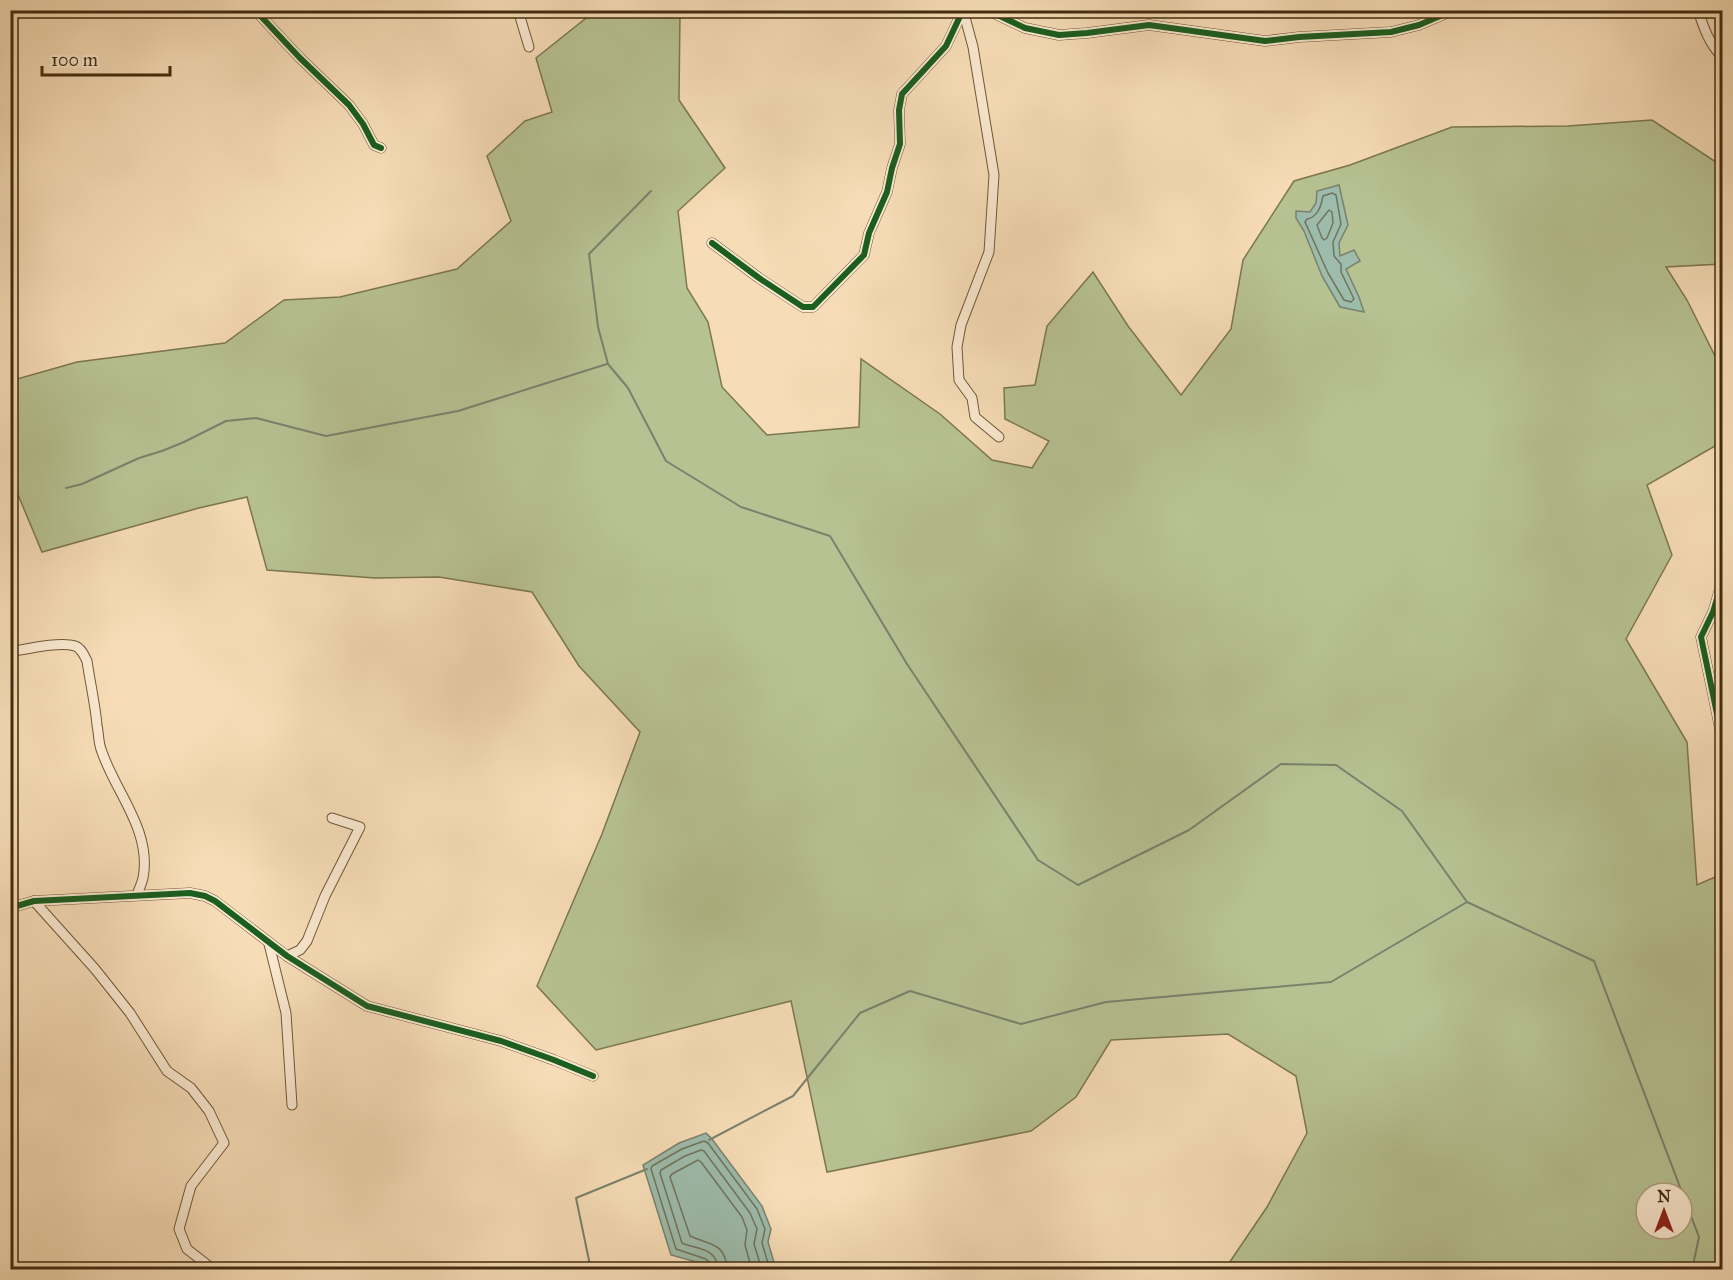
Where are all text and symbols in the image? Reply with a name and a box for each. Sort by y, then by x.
scale bar [42,39,170,77]
text: 100 m [51,49,98,71]
north arrow [1634,1181,1694,1241]
text: N [1657,1187,1671,1206]

